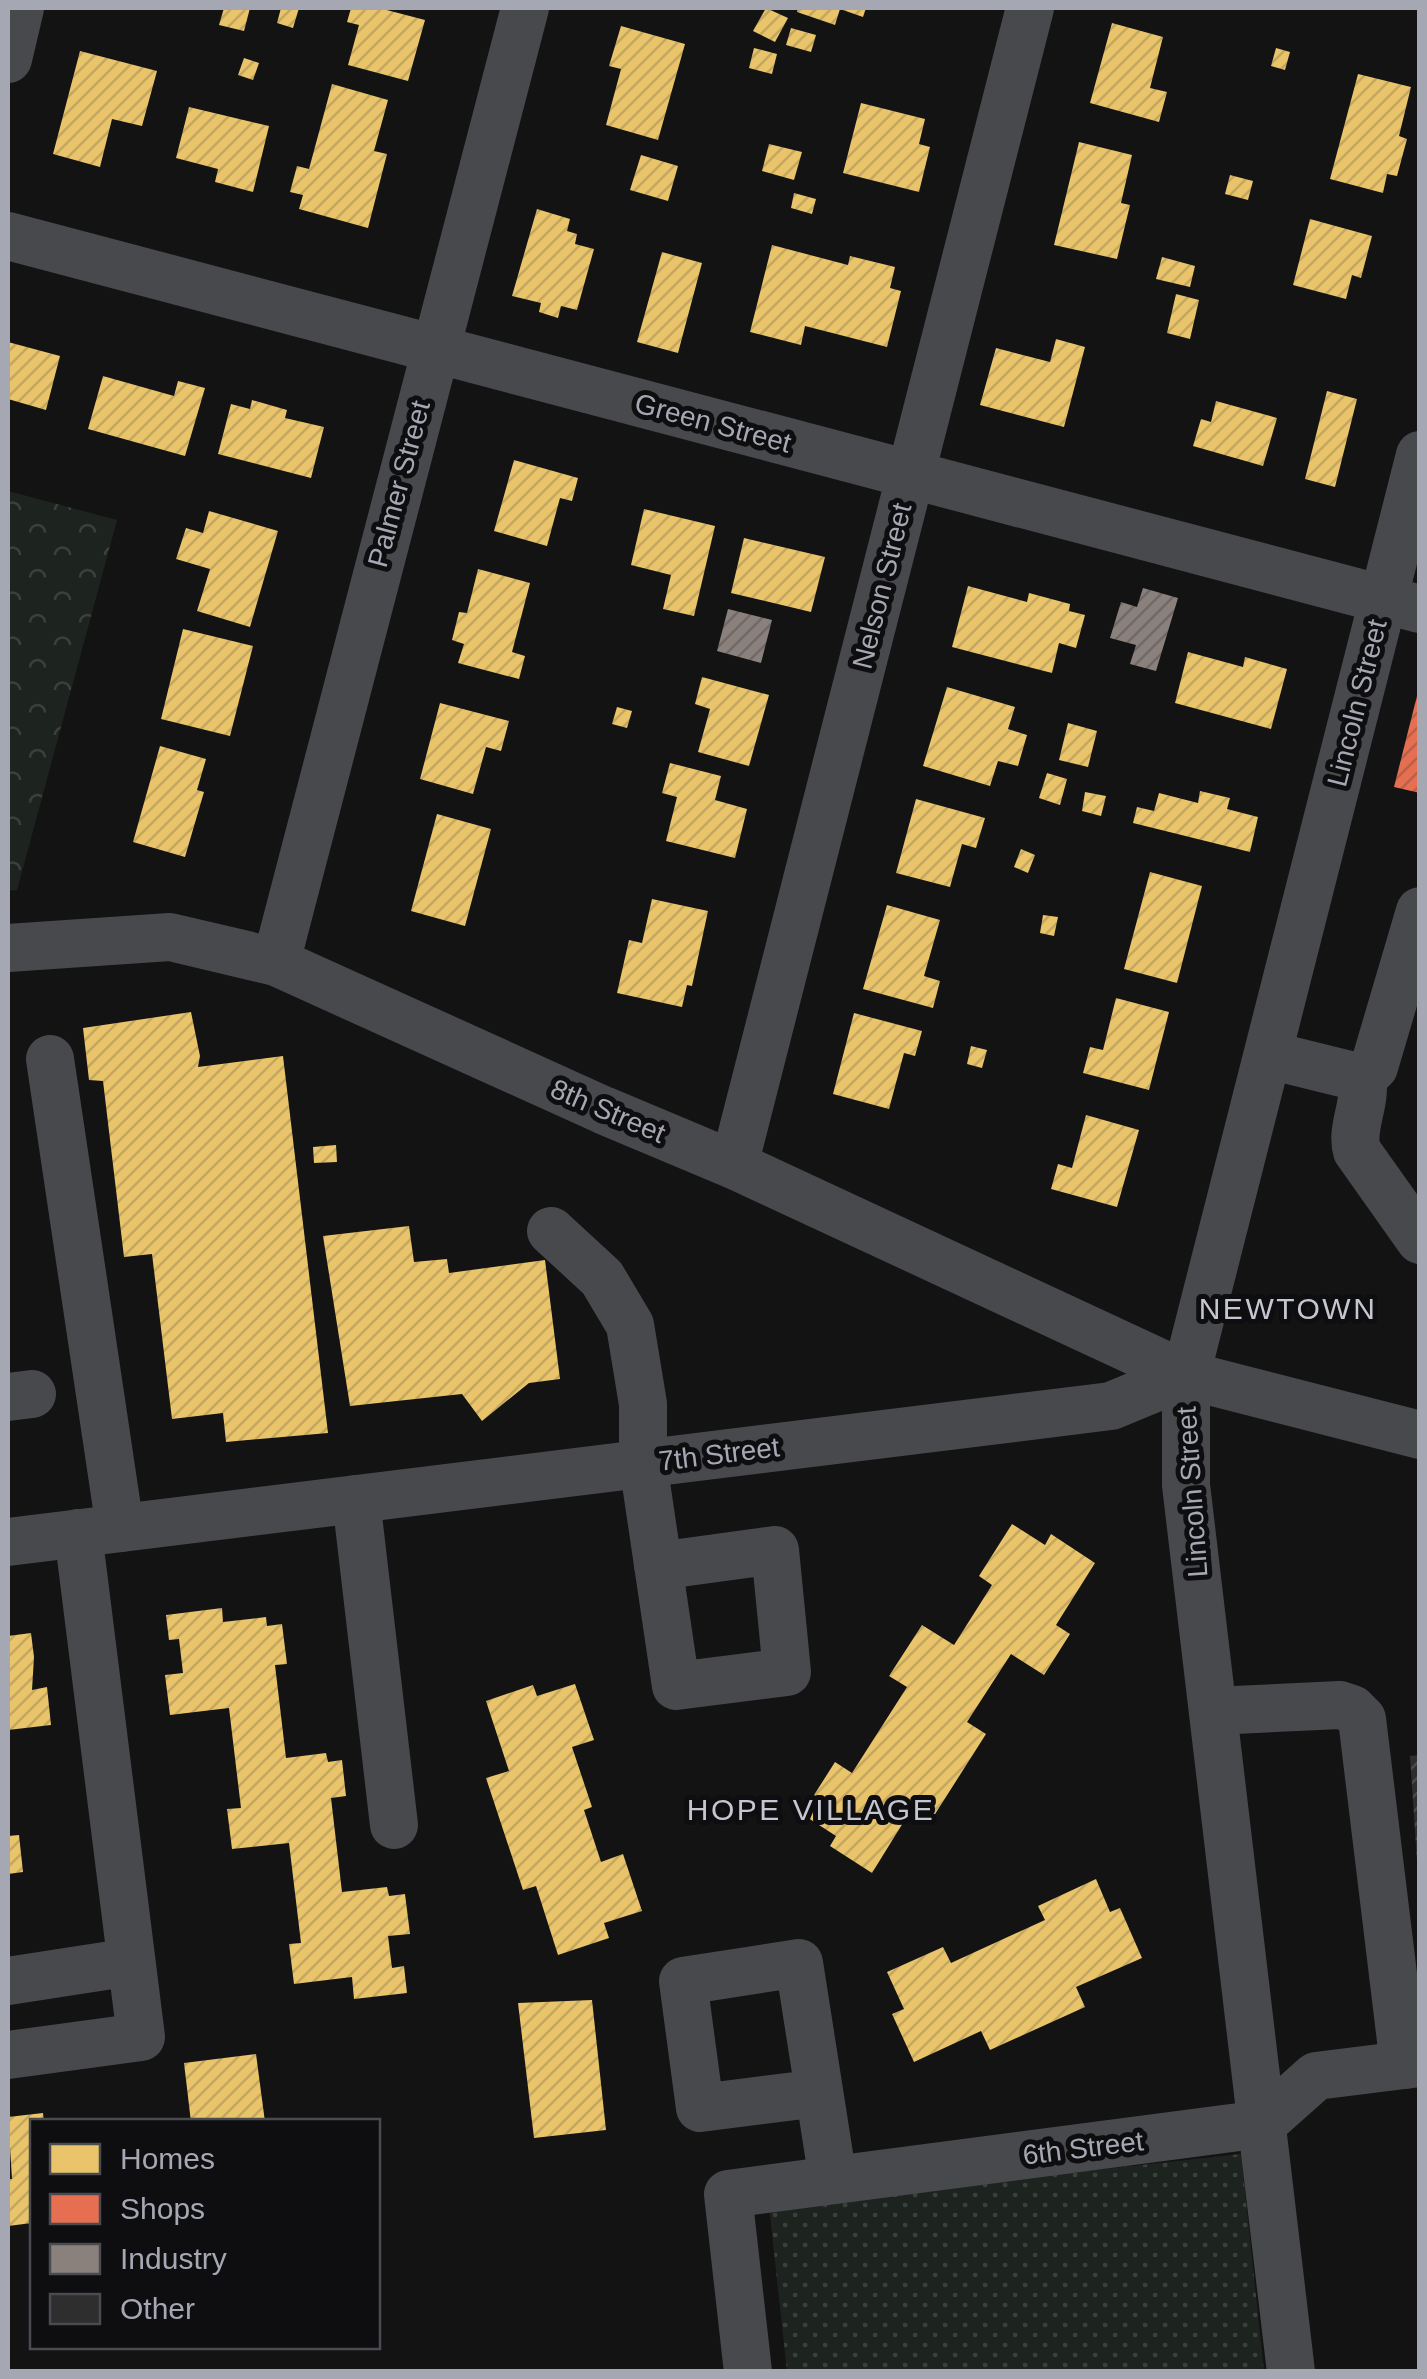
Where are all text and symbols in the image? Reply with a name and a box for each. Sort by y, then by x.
street label: Green Street [632,387,795,459]
street label: Palmer Street [362,397,436,571]
street label: Nelson Street [846,500,918,672]
street label: Lincoln Street [1321,616,1393,790]
street label: 8th Street [546,1073,670,1149]
district label: NEWTOWN [1199,1292,1377,1325]
street label: Lincoln Street [1171,1405,1213,1578]
street label: 7th Street [657,1431,781,1477]
district label: HOPE VILLAGE [687,1793,935,1826]
legend [30,2119,380,2349]
street label: 6th Street [1021,2125,1145,2171]
text: Homes [120,2142,215,2175]
text: Shops [120,2192,205,2225]
text: Industry [120,2242,227,2275]
text: Other [120,2292,195,2325]

